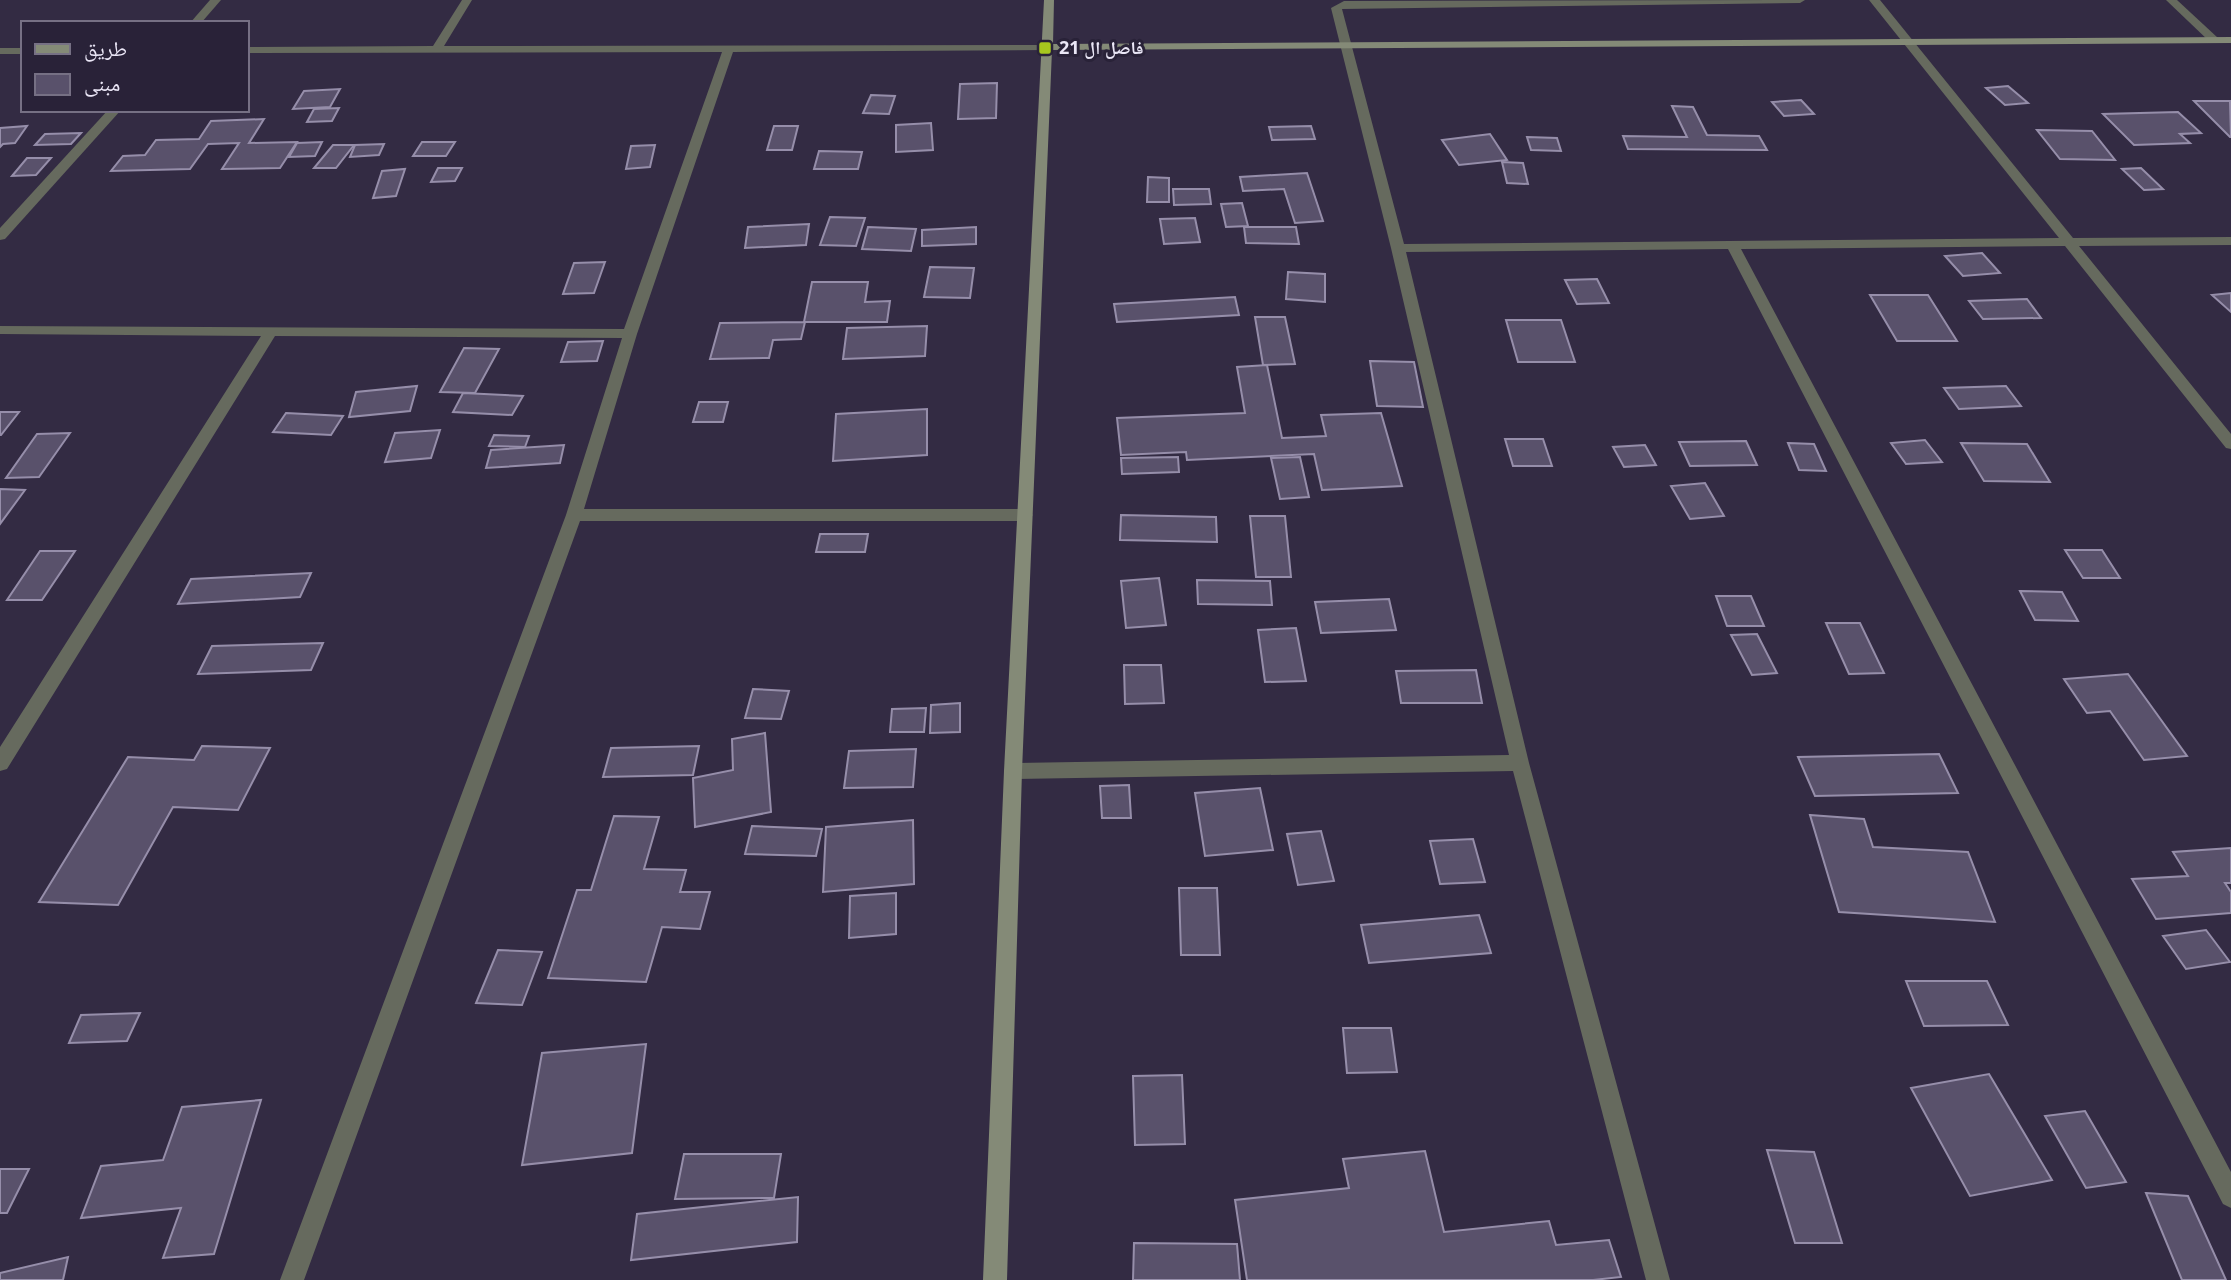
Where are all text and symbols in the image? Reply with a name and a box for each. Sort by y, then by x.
legend [21,21,248,112]
text: طريق [84,34,127,62]
place label: فاصل ال 21 [1059,35,1143,59]
marker: فاصل ال 21 [1037,40,1053,56]
text: مبنى [84,69,120,97]

